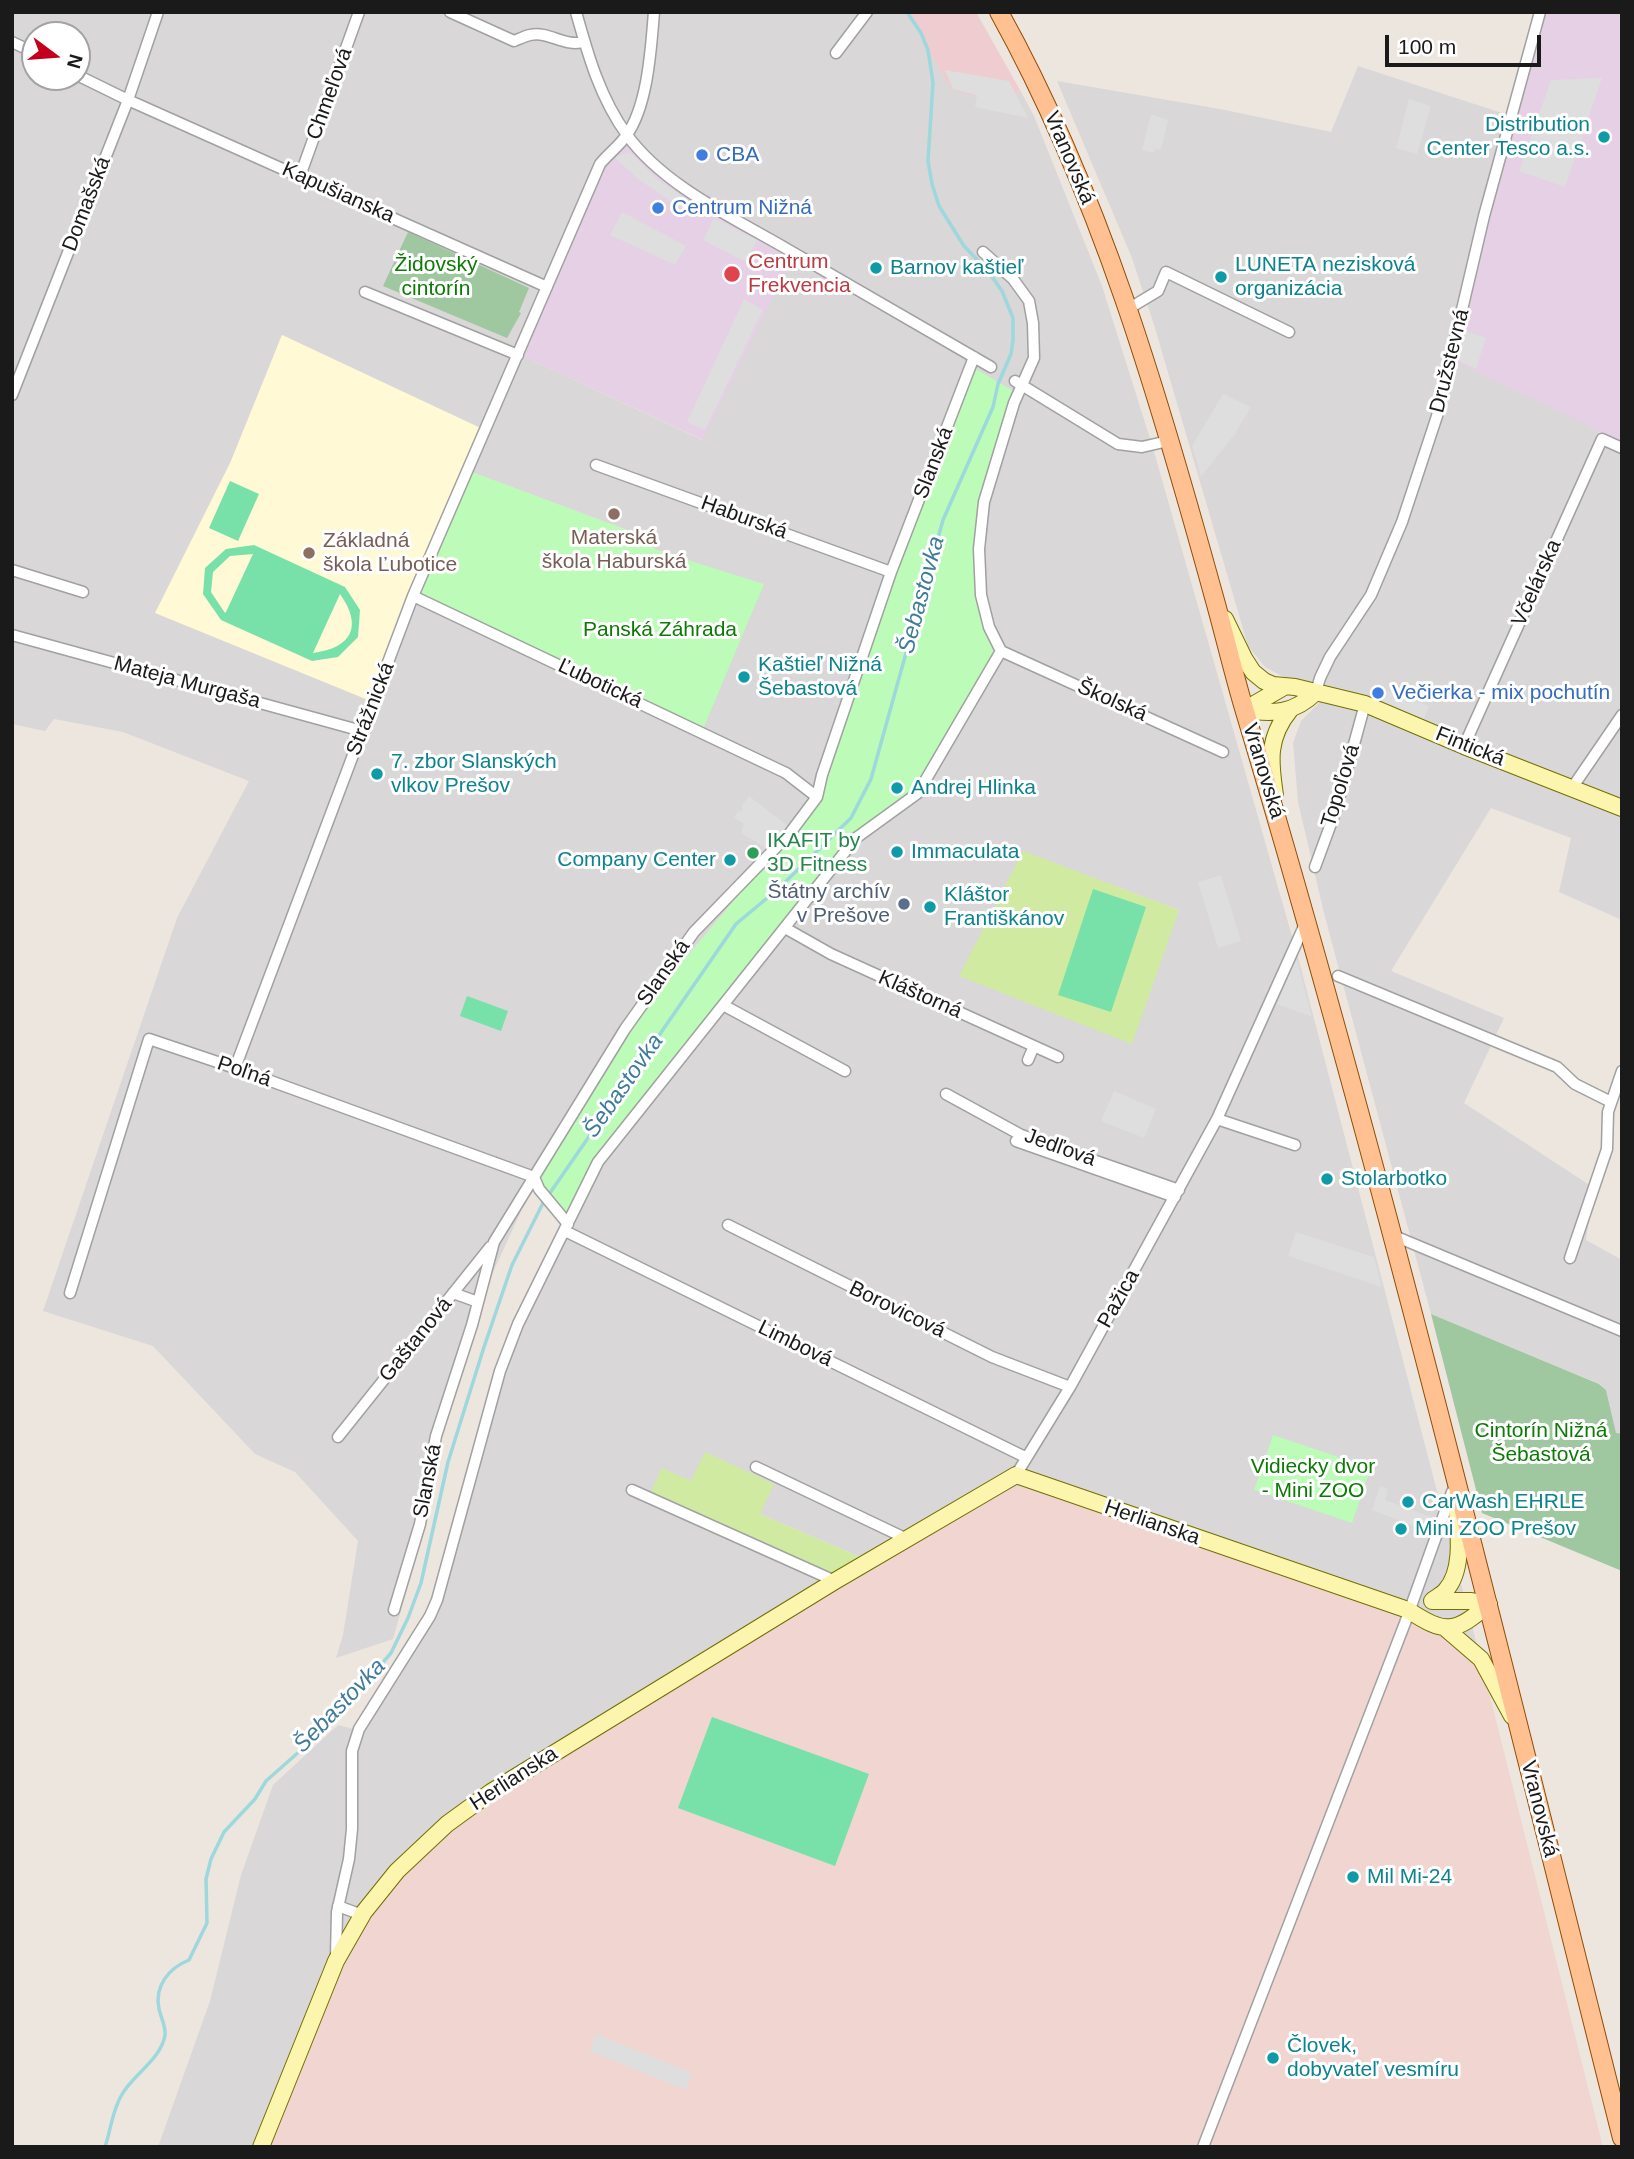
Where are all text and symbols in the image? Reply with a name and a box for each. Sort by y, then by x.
north arrow [21,21,91,91]
scale bar [1389,21,1545,65]
text: 100 m [1398,35,1456,58]
street label: Chmeľová [302,45,358,143]
text: N [63,52,87,71]
street label: Vranovská [1038,108,1100,208]
place label: Distribution Center Tesco a.s. [1427,112,1590,162]
marker: Distribution Center Tesco a.s. [1596,129,1612,145]
place label: CBA [716,142,759,168]
marker: CBA [694,147,710,163]
street label: Domašská [57,153,117,255]
street label: Kapušianska [278,157,398,229]
place label: Centrum Nižná [672,195,812,221]
marker: Centrum Nižná [650,200,666,216]
place label: Centrum Frekvencia [748,249,851,299]
park label: Židovský cintorín [395,252,477,302]
place label: LUNETA nezisková organizácia [1235,252,1416,302]
place label: Barnov kaštieľ [890,255,1023,281]
marker: Barnov kaštieľ [868,260,884,276]
marker: Centrum Frekvencia [722,264,742,284]
marker: LUNETA nezisková organizácia [1213,269,1229,285]
street label: Družstevná [1425,306,1475,416]
street label: Slanská [909,424,959,502]
street label: Haburská [697,491,791,545]
marker: Materská škola Haburská [606,506,622,522]
place label: Materská škola Haburská [542,525,686,575]
place label: Základná škola Ľubotice [323,528,457,578]
water label: Šebastovka [893,533,951,657]
street label: Včelárska [1507,536,1567,630]
marker: Základná škola Ľubotice [301,545,317,561]
park label: Panská Záhrada [583,617,737,643]
street label: Mateja Murgaša [111,651,263,715]
place label: Kaštieľ Nižná Šebastová [758,652,882,702]
street label: Ľubotická [554,654,646,714]
street label: Strážnická [342,659,400,759]
marker: Kaštieľ Nižná Šebastová [736,669,752,685]
street label: Školská [1073,675,1151,727]
place label: Večierka - mix pochutín [1392,680,1610,706]
marker: Večierka - mix pochutín [1370,685,1386,701]
street label: Vranovská [1237,720,1289,822]
street label: Fintická [1432,722,1508,772]
street label: Topoľová [1316,741,1366,831]
place label: 7. zbor Slanských vlkov Prešov [391,749,557,799]
marker: 7. zbor Slanských vlkov Prešov [369,766,385,782]
place label: Andrej Hlinka [911,775,1036,801]
marker: Andrej Hlinka [889,780,905,796]
place label: IKAFIT by 3D Fitness [767,828,867,878]
place label: Immaculata [911,839,1020,865]
marker: Immaculata [889,844,905,860]
marker: IKAFIT by 3D Fitness [745,845,761,861]
place label: Company Center [557,847,716,873]
marker: Company Center [722,852,738,868]
place label: Štátny archív v Prešove [767,879,890,929]
place label: Kláštor Františkánov [944,882,1064,932]
marker: Štátny archív v Prešove [896,896,912,912]
marker: Kláštor Františkánov [922,899,938,915]
street label: Slanská [632,935,696,1011]
street label: Kláštorná [874,965,966,1025]
water label: Šebastovka [578,1029,670,1143]
street label: Poľná [214,1051,274,1093]
street label: Jedľová [1021,1124,1099,1172]
place label: Stolarbotko [1341,1166,1447,1192]
marker: Stolarbotko [1319,1171,1335,1187]
street label: Pažica [1093,1265,1145,1333]
street label: Borovicová [845,1276,949,1344]
street label: Gaštanová [374,1293,458,1387]
street label: Limbová [754,1315,836,1373]
park label: Cintorín Nižná Šebastová [1474,1418,1608,1468]
street label: Slanská [409,1442,447,1520]
park label: Vidiecky dvor - Mini ZOO [1251,1454,1375,1504]
place label: CarWash EHRLE [1422,1489,1585,1515]
marker: CarWash EHRLE [1400,1494,1416,1510]
street label: Herlianska [1101,1495,1203,1551]
place label: Mini ZOO Prešov [1415,1516,1576,1542]
marker: Mini ZOO Prešov [1393,1521,1409,1537]
water label: Šebastovka [288,1653,392,1759]
street label: Herlianska [466,1741,562,1817]
street label: Vranovská [1515,1758,1563,1860]
place label: Mil Mi-24 [1367,1864,1452,1890]
marker: Mil Mi-24 [1345,1869,1361,1885]
place label: Človek, dobyvateľ vesmíru [1287,2033,1459,2083]
marker: Človek, dobyvateľ vesmíru [1265,2050,1281,2066]

